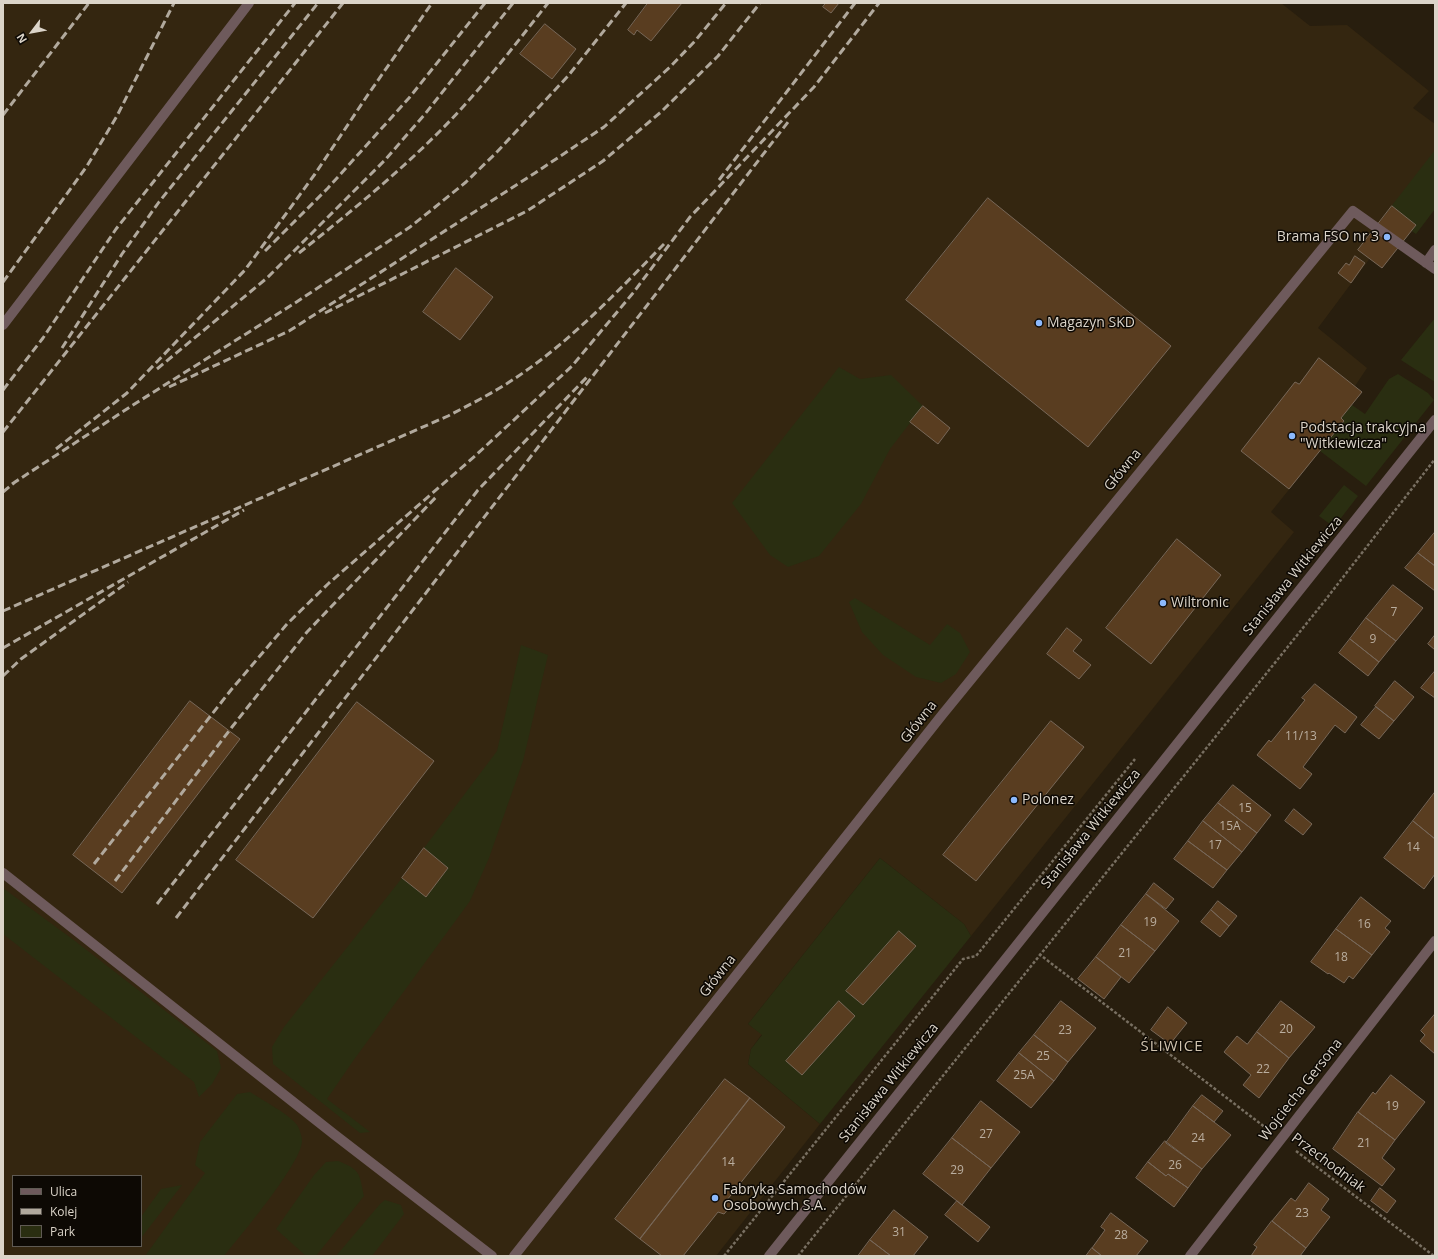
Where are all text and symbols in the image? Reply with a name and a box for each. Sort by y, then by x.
north arrow [12,12,52,52]
text: N [13,31,30,46]
place label: Brama FSO nr 3 [1277,229,1379,245]
marker: Brama FSO nr 3 [1382,232,1392,242]
place label: Magazyn SKD [1047,315,1135,331]
marker: Magazyn SKD [1034,318,1044,328]
place label: Podstacja trakcyjna "Witkiewicza" [1300,420,1426,452]
marker: Podstacja trakcyjna "Witkiewicza" [1287,431,1297,441]
street label: Główna [1101,446,1145,494]
street label: Stanisława Witkiewicza [1240,513,1346,639]
place label: Wiltronic [1171,595,1229,611]
marker: Wiltronic [1158,598,1168,608]
house number: 7 [1391,606,1397,620]
house number: 9 [1370,633,1376,647]
street label: Główna [897,697,941,747]
house number: 11/13 [1285,730,1317,744]
street label: Stanisława Witkiewicza [1038,766,1144,892]
place label: Polonez [1022,792,1074,808]
marker: Polonez [1009,795,1019,805]
house number: 15 [1238,802,1252,816]
house number: 15A [1219,820,1241,834]
house number: 17 [1208,839,1222,853]
house number: 14 [1406,841,1420,855]
house number: 19 [1143,916,1157,930]
house number: 16 [1357,918,1371,932]
house number: 21 [1118,947,1132,961]
street label: Główna [696,951,740,1001]
house number: 18 [1334,951,1348,965]
street label: Stanisława Witkiewicza [836,1020,942,1146]
house number: 20 [1279,1023,1293,1037]
house number: 23 [1058,1024,1072,1038]
street label: Wojciecha Gersona [1256,1036,1346,1144]
district label: ŚLIWICE [1140,1038,1204,1056]
house number: 25 [1036,1050,1050,1064]
house number: 22 [1256,1063,1270,1077]
house number: 25A [1013,1069,1035,1083]
house number: 19 [1385,1100,1399,1114]
house number: 27 [979,1128,993,1142]
street label: Przechodniak [1288,1130,1368,1196]
house number: 24 [1191,1132,1205,1146]
house number: 21 [1357,1137,1371,1151]
house number: 14 [721,1156,735,1170]
house number: 26 [1168,1159,1182,1173]
house number: 29 [950,1164,964,1178]
legend [12,1175,142,1247]
place label: Fabryka Samochodów Osobowych S.A. [723,1182,866,1214]
text: Ulica [50,1183,77,1200]
marker: Fabryka Samochodów Osobowych S.A. [710,1193,720,1203]
text: Kolej [50,1203,77,1220]
house number: 23 [1295,1207,1309,1221]
text: Park [50,1223,75,1240]
house number: 31 [892,1226,906,1240]
house number: 28 [1114,1229,1128,1243]

